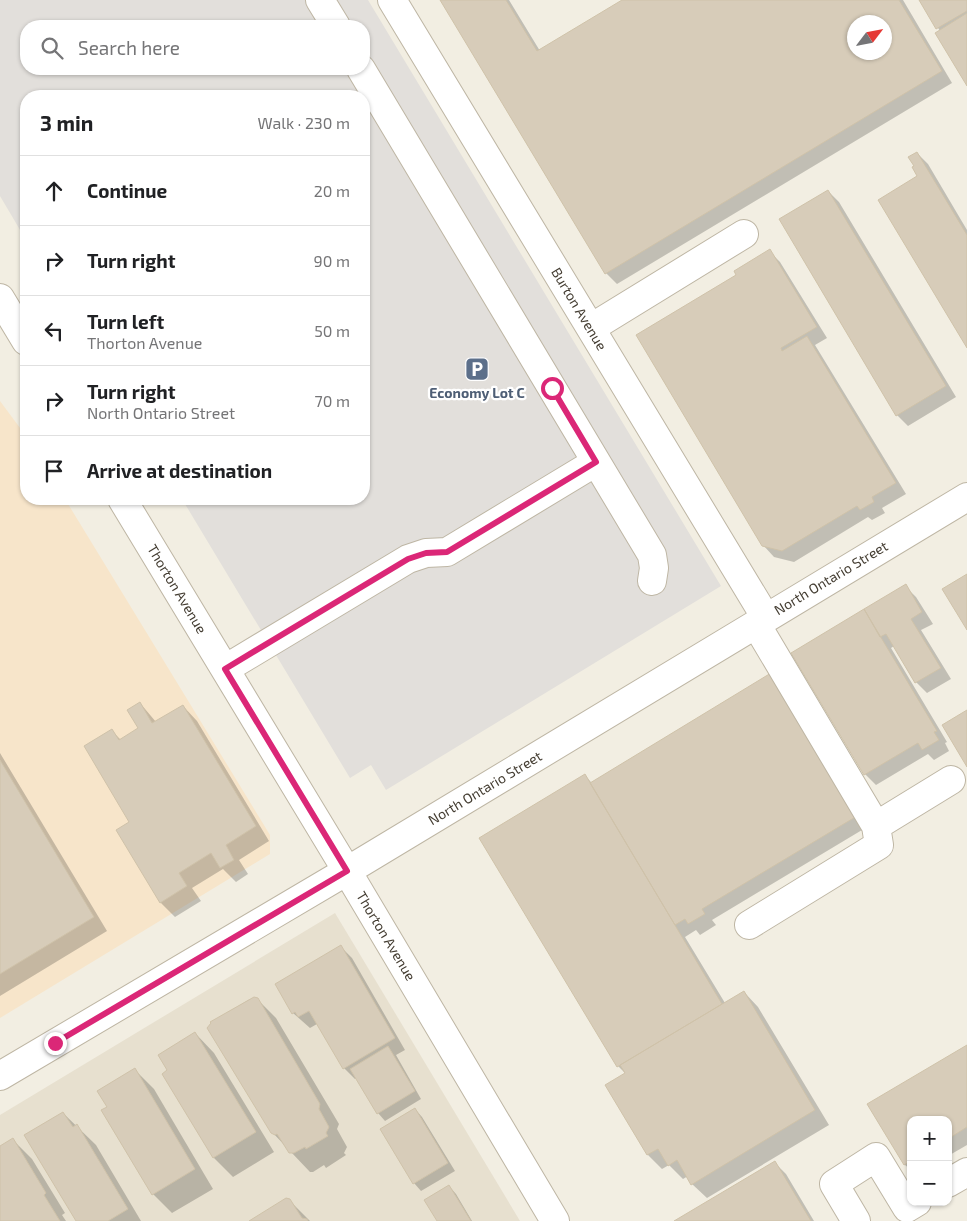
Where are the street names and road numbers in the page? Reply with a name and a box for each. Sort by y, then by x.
street label: Burton Avenue [548,264,611,353]
street label: North Ontario Street [771,537,891,618]
street label: Thorton Avenue [144,541,211,636]
street label: North Ontario Street [425,747,545,828]
street label: Thorton Avenue [353,888,420,983]

